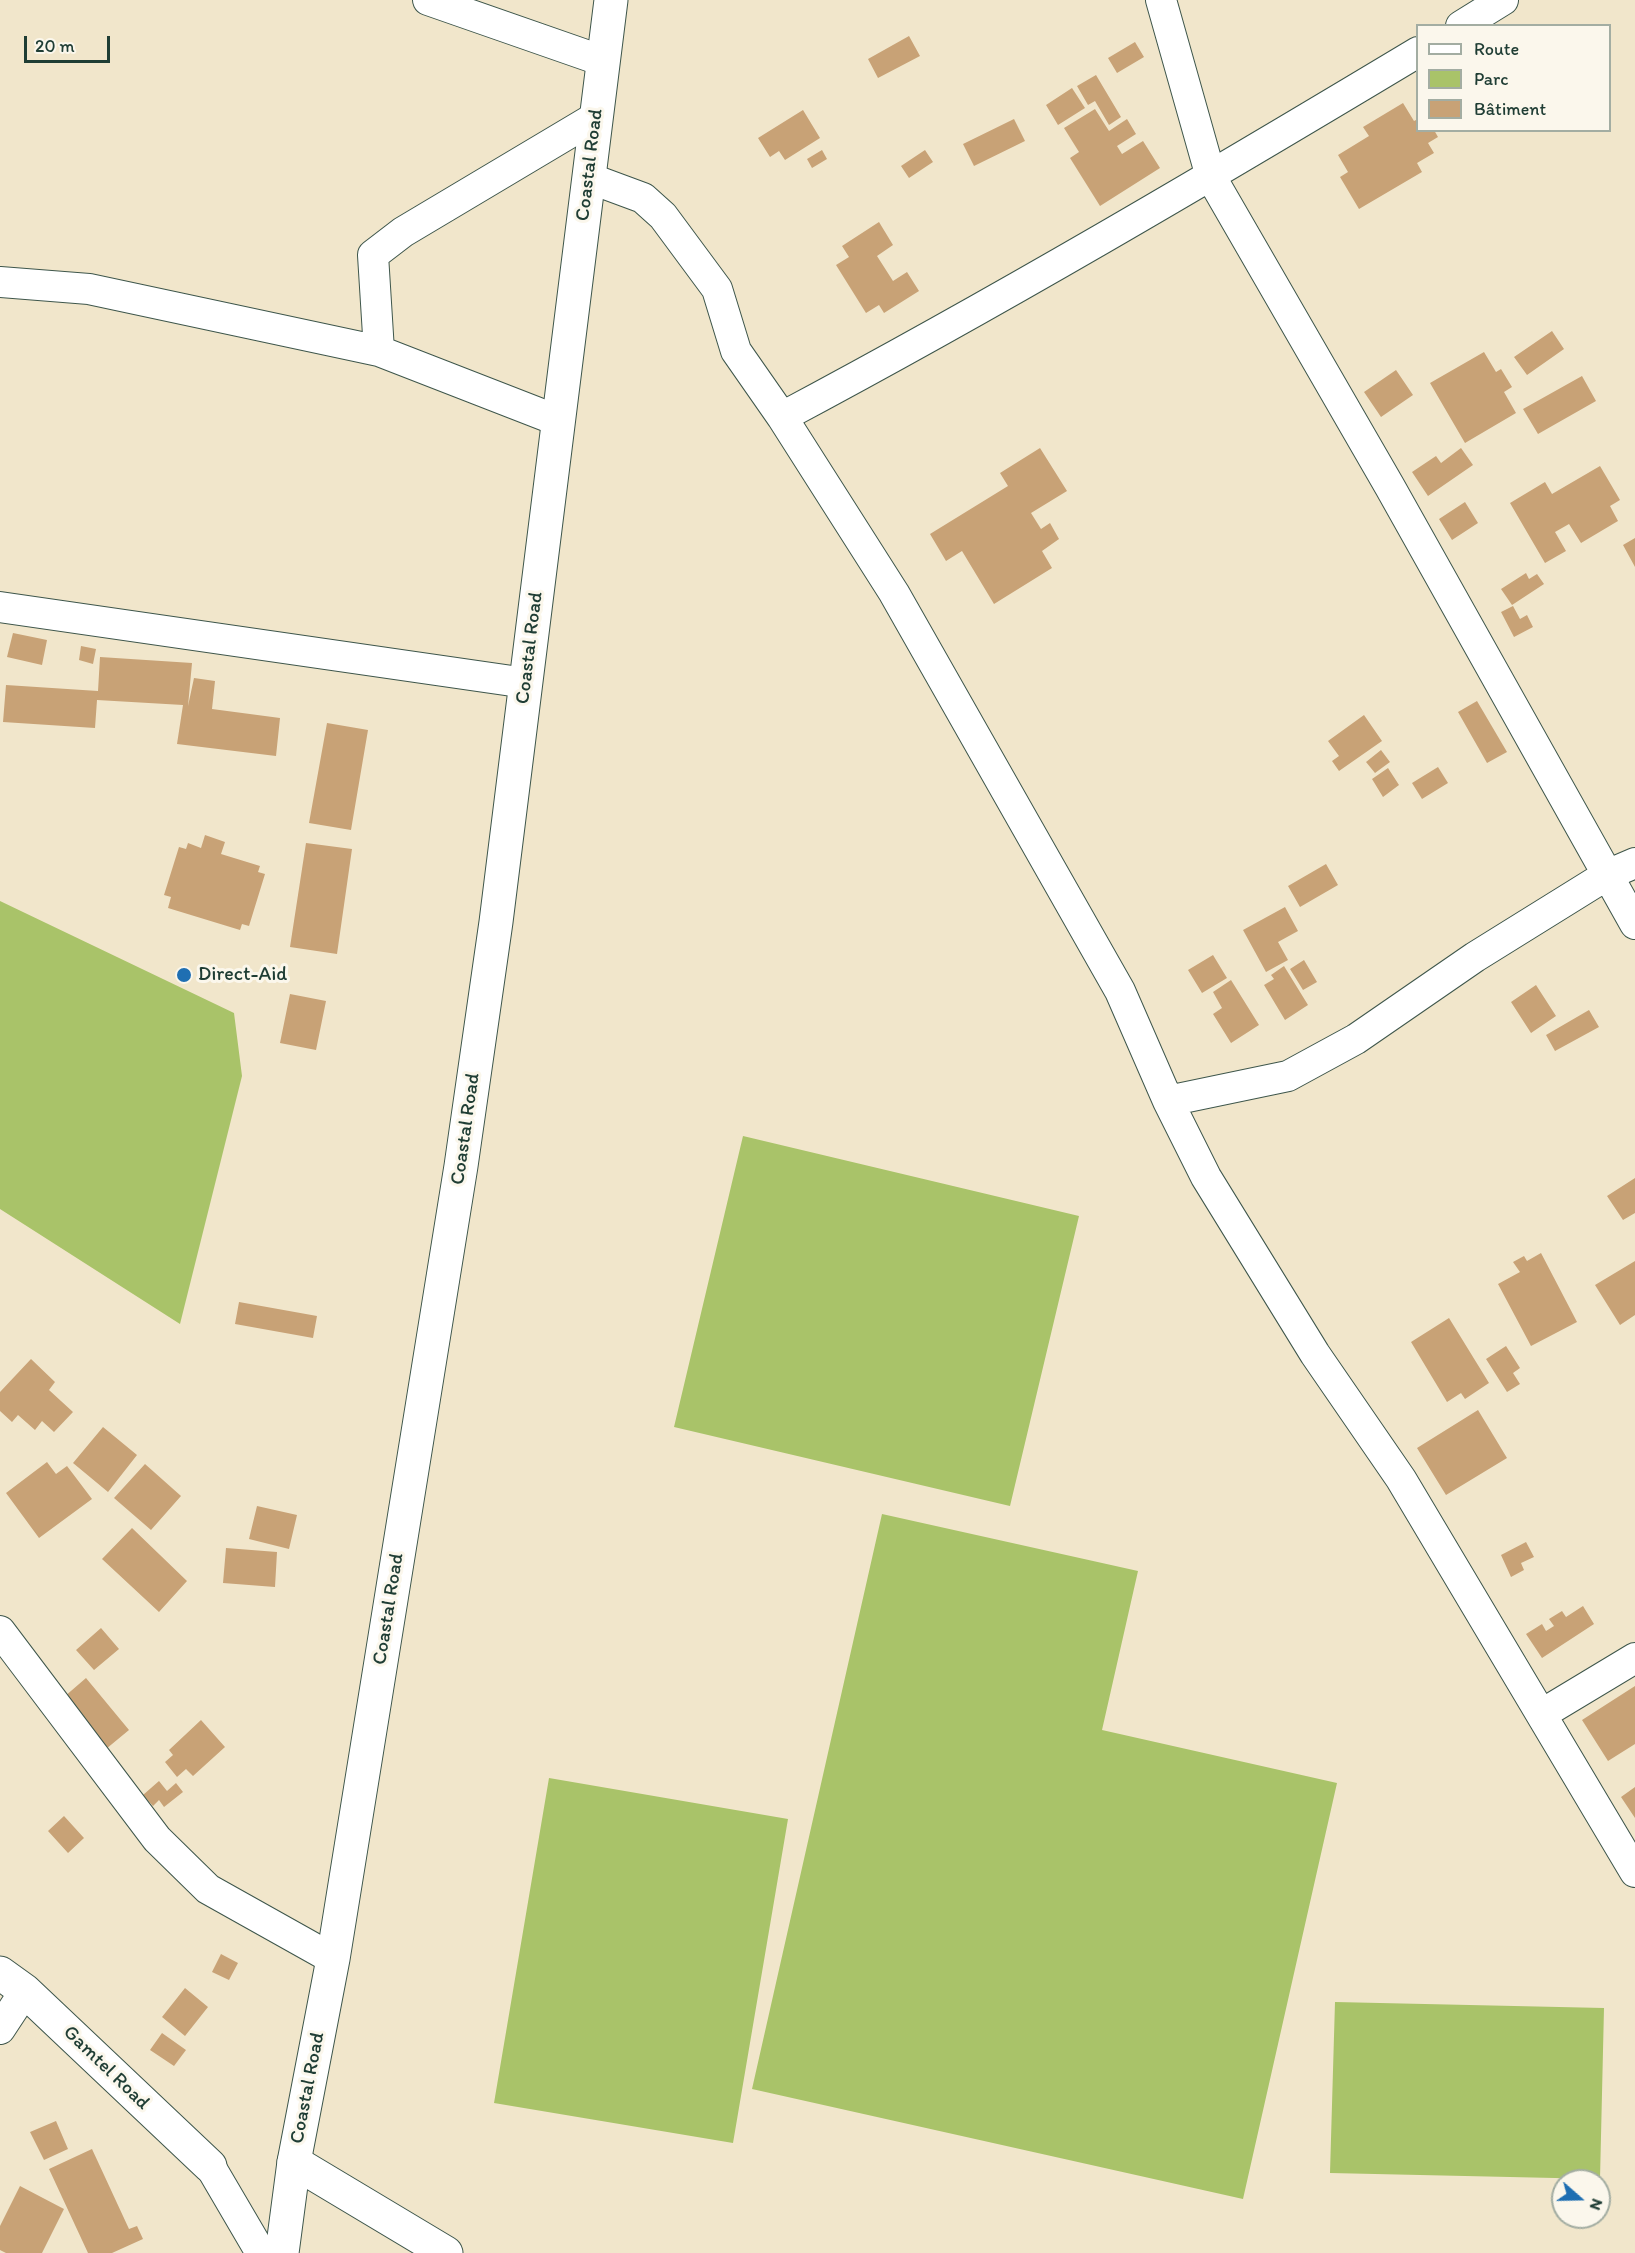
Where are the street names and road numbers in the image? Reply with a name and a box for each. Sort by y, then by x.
street label: Coastal Road [571,107,609,223]
street label: Coastal Road [511,590,549,706]
street label: Coastal Road [446,1071,486,1187]
street label: Coastal Road [368,1551,410,1667]
street label: Gamtel Road [58,2021,154,2115]
street label: Coastal Road [285,2030,331,2146]

